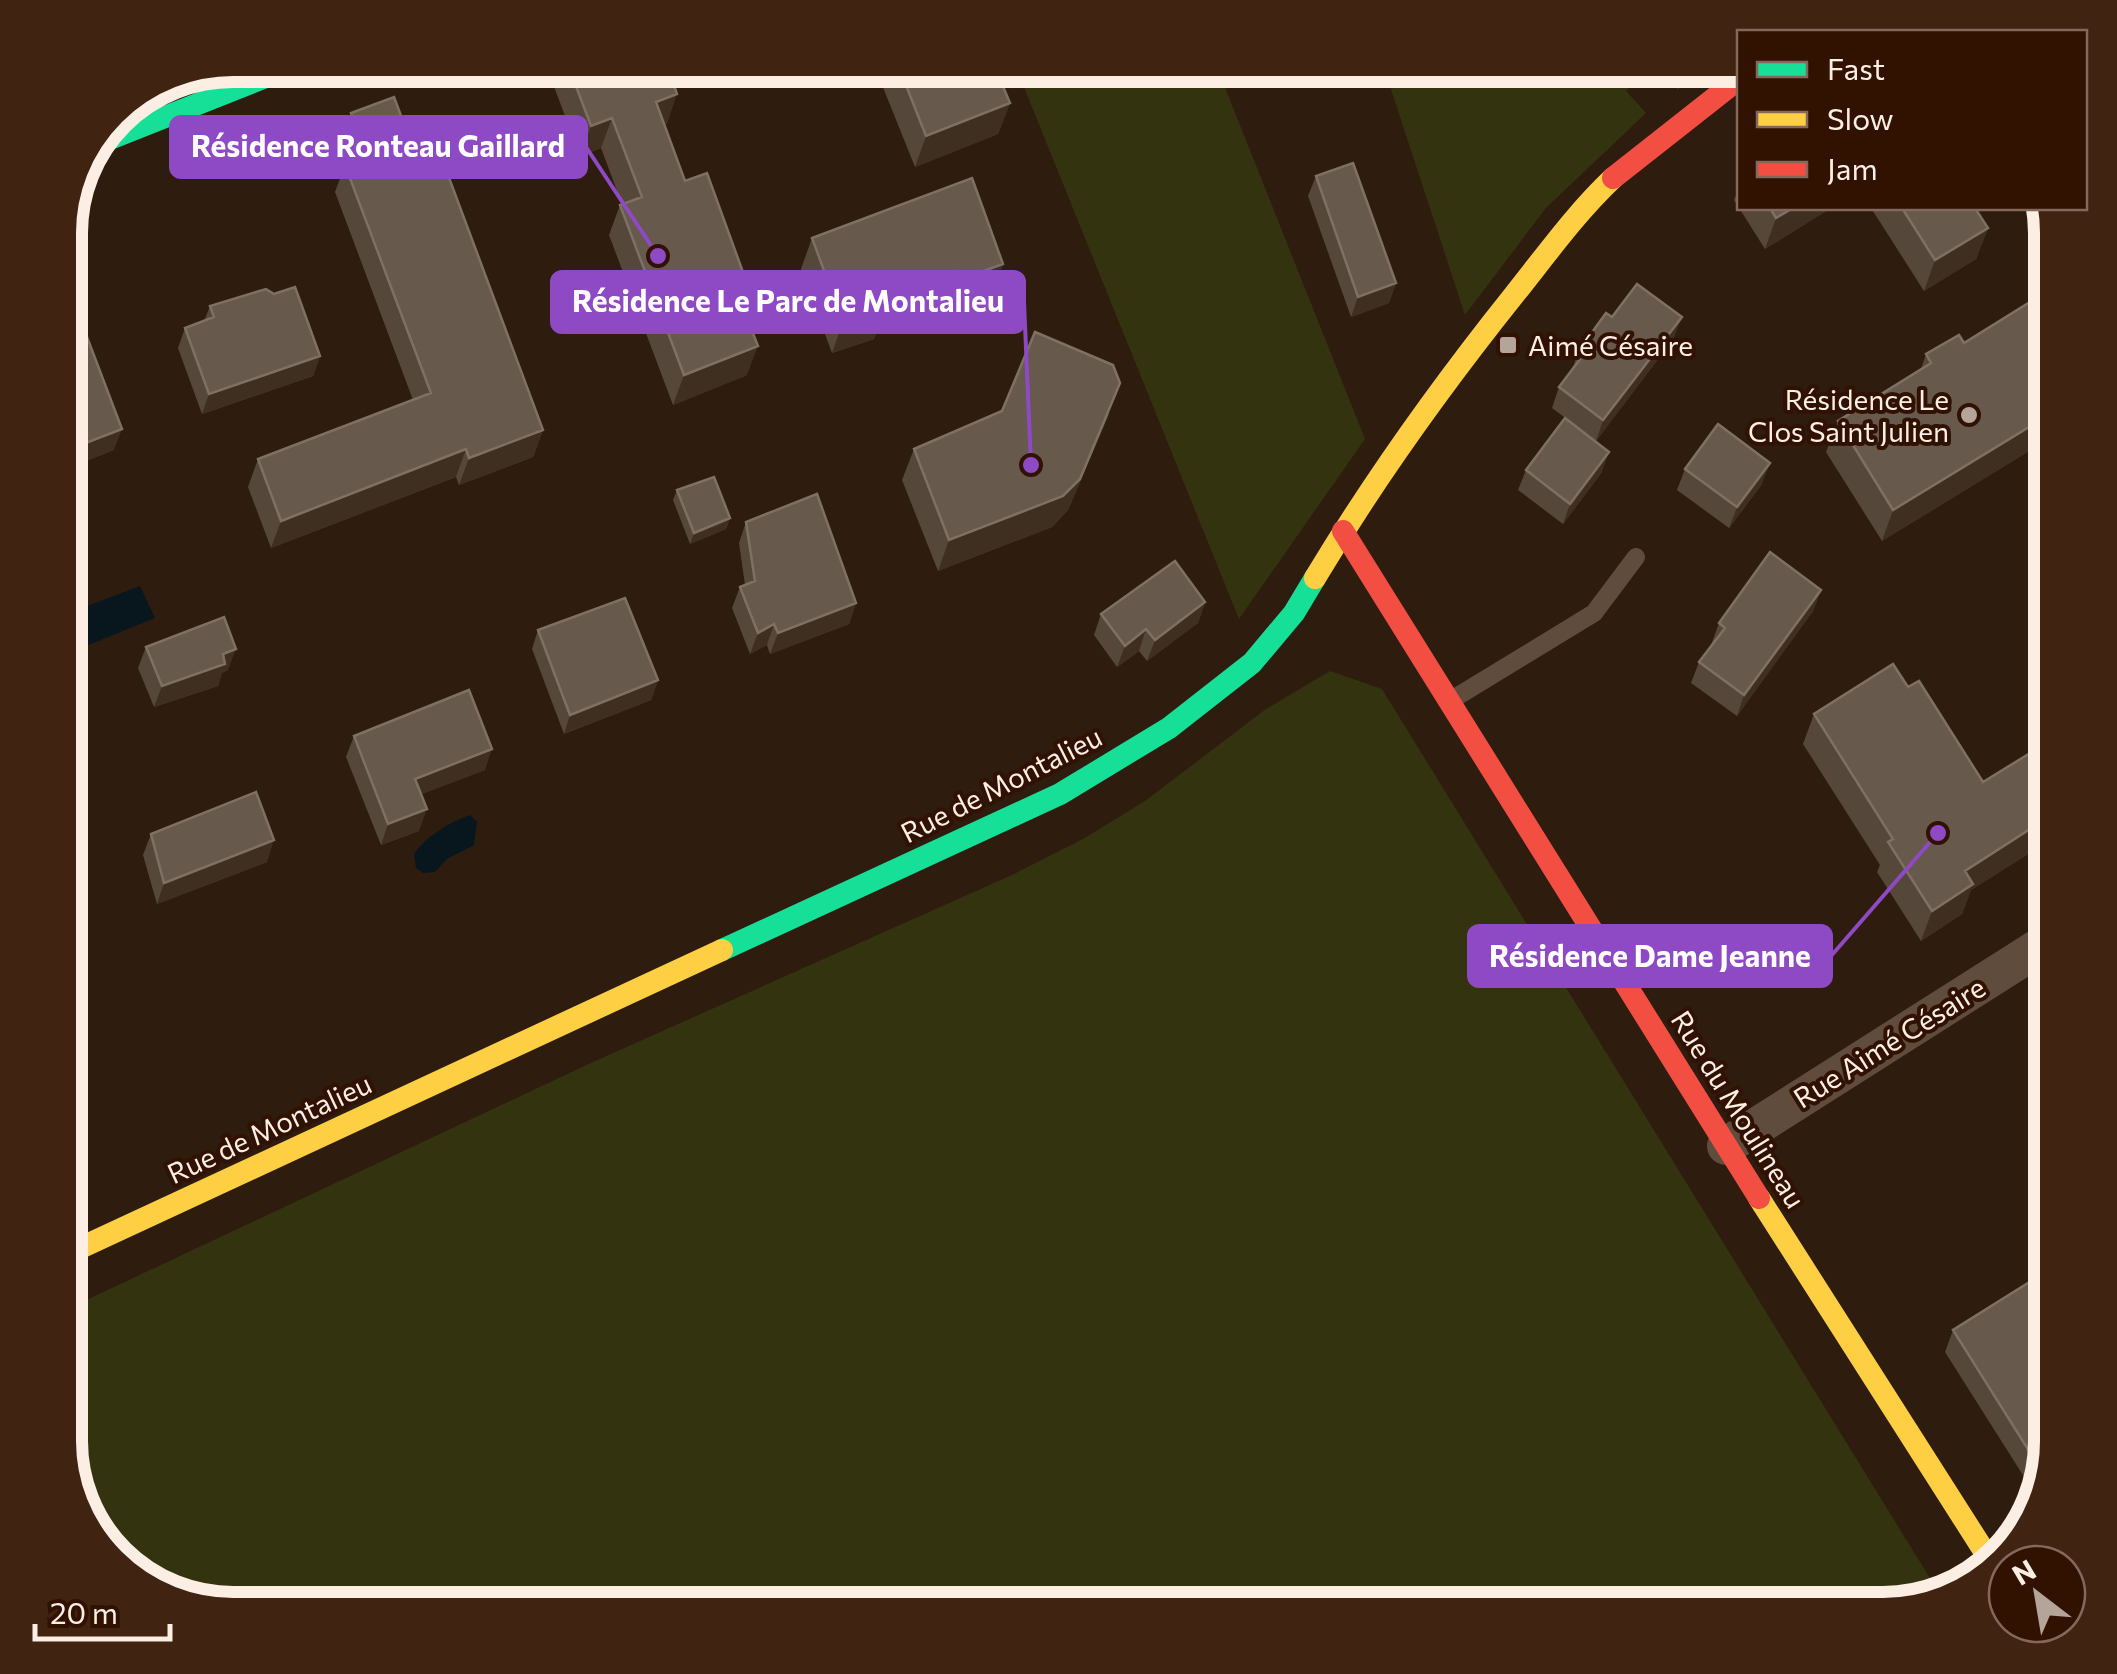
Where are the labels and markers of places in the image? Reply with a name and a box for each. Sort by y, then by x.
callout: Résidence Ronteau Gaillard [171,117,586,177]
callout: Résidence Le Parc de Montalieu [552,272,1024,332]
place label: Aimé Césaire [1528,328,1693,362]
marker: Aimé Césaire [1497,334,1519,356]
place label: Résidence Le Clos Saint Julien [1748,382,1949,448]
marker: Résidence Le Clos Saint Julien [1958,404,1980,426]
callout: Résidence Dame Jeanne [1469,926,1831,986]

